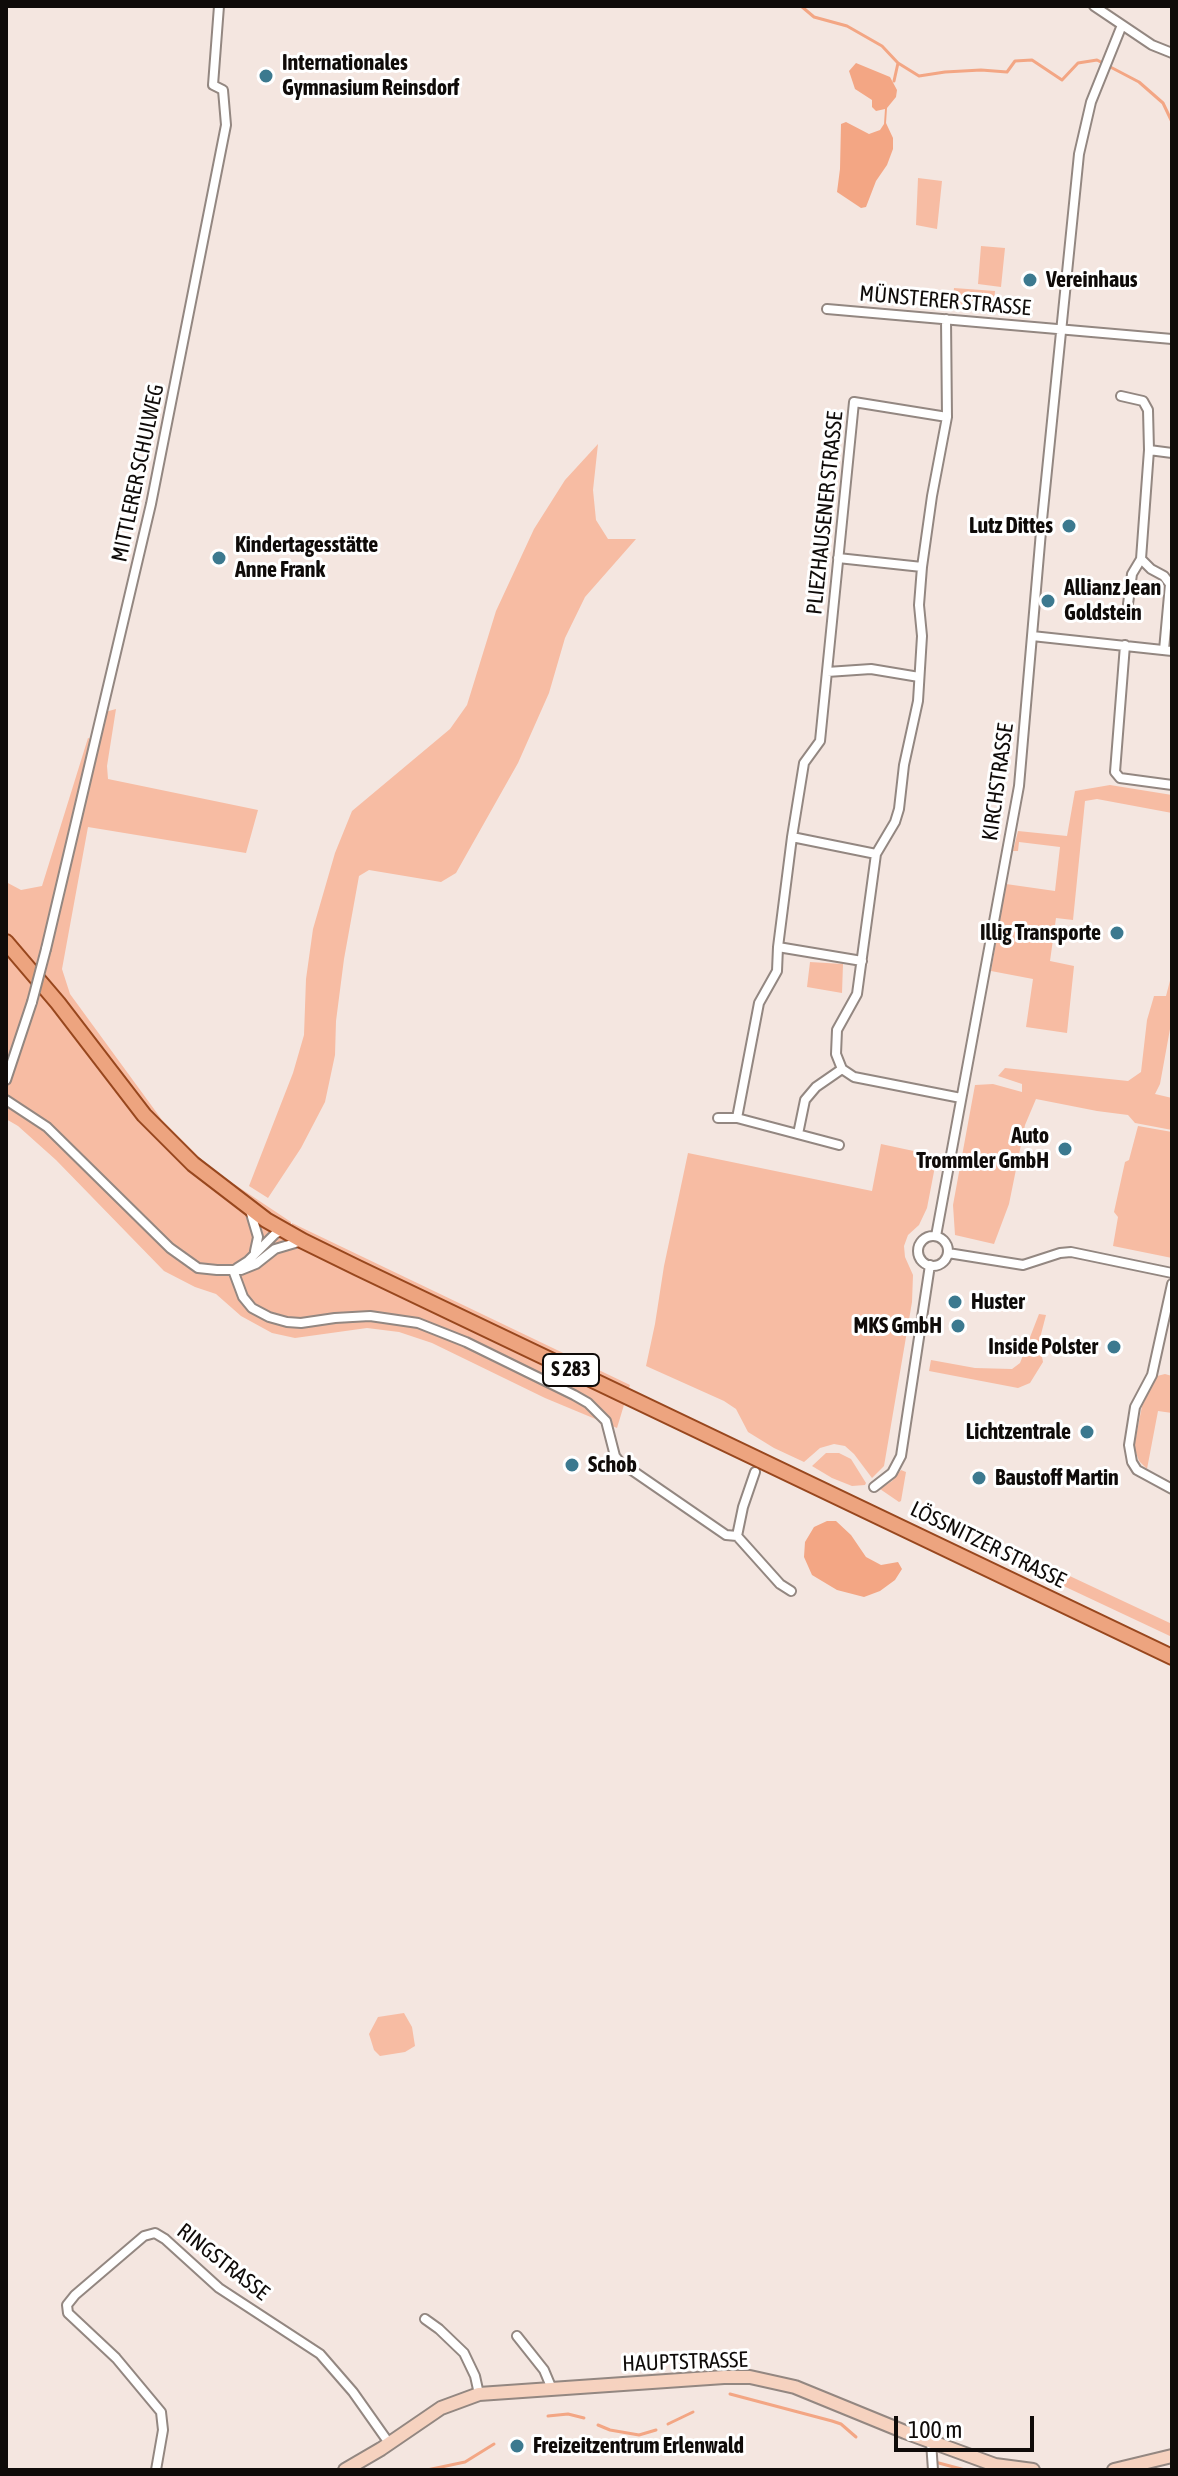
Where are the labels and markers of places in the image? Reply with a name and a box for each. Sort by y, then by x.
place label: Internationales Gymnasium Reinsdorf [282,50,459,102]
marker: Internationales Gymnasium Reinsdorf [257,67,275,85]
place label: Vereinhaus [1046,267,1138,293]
marker: Vereinhaus [1021,271,1039,289]
place label: Lutz Dittes [969,513,1053,539]
marker: Lutz Dittes [1060,517,1078,535]
place label: Kindertagesstätte Anne Frank [235,532,378,584]
marker: Kindertagesstätte Anne Frank [210,549,228,567]
place label: Allianz Jean Goldstein [1064,575,1161,626]
marker: Allianz Jean Goldstein [1039,592,1057,610]
place label: Illig Transporte [980,920,1101,946]
marker: Illig Transporte [1108,924,1126,942]
place label: Auto Trommler GmbH [916,1123,1049,1174]
marker: Auto Trommler GmbH [1056,1140,1074,1158]
place label: Huster [971,1289,1025,1315]
marker: Huster [946,1293,964,1311]
place label: MKS GmbH [854,1313,942,1339]
marker: MKS GmbH [949,1317,967,1335]
place label: Inside Polster [988,1334,1098,1360]
marker: Inside Polster [1105,1338,1123,1356]
place label: Lichtzentrale [966,1419,1071,1445]
marker: Lichtzentrale [1078,1423,1096,1441]
place label: Schob [588,1452,637,1478]
marker: Schob [563,1456,581,1474]
place label: Baustoff Martin [995,1465,1119,1491]
marker: Baustoff Martin [970,1469,988,1487]
place label: Freizeitzentrum Erlenwald [533,2433,744,2459]
marker: Freizeitzentrum Erlenwald [508,2437,526,2455]

